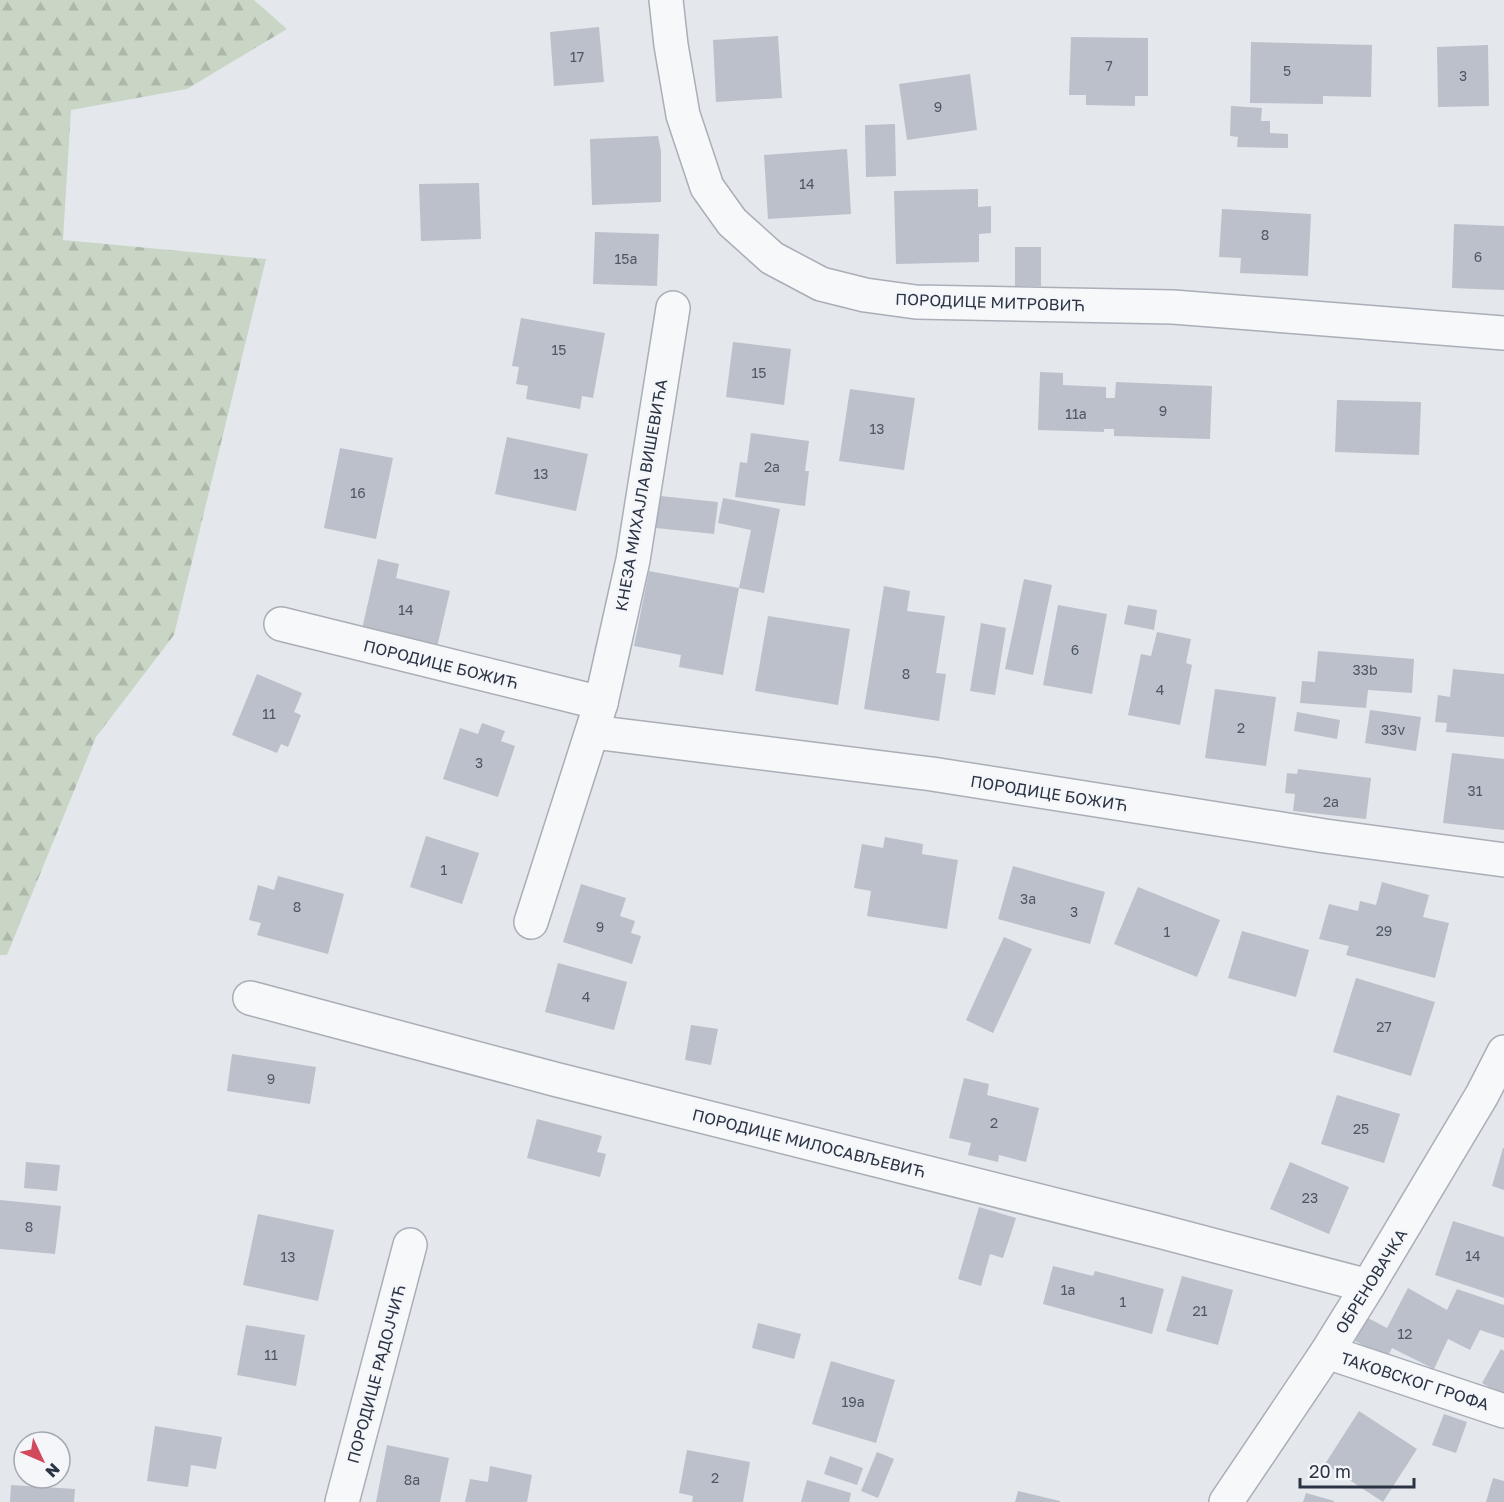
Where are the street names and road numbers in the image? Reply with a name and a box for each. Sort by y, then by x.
street label: ПОРОДИЦЕ МИТРОВИЋ [895,289,1085,315]
street label: КНЕЗА МИХАЈЛА ВИШЕВИЋА [611,377,671,613]
street label: ПОРОДИЦЕ БОЖИЋ [362,635,520,693]
street label: ПОРОДИЦЕ БОЖИЋ [969,771,1129,815]
street label: ПОРОДИЦЕ МИЛОСАВЉЕВИЋ [690,1104,928,1182]
street label: ОБРЕНОВАЧКА [1331,1225,1411,1337]
street label: ПОРОДИЦЕ РАДОЈЧИЋ [342,1282,410,1466]
street label: ТАКОВСКОГ ГРОФА [1338,1348,1492,1414]

